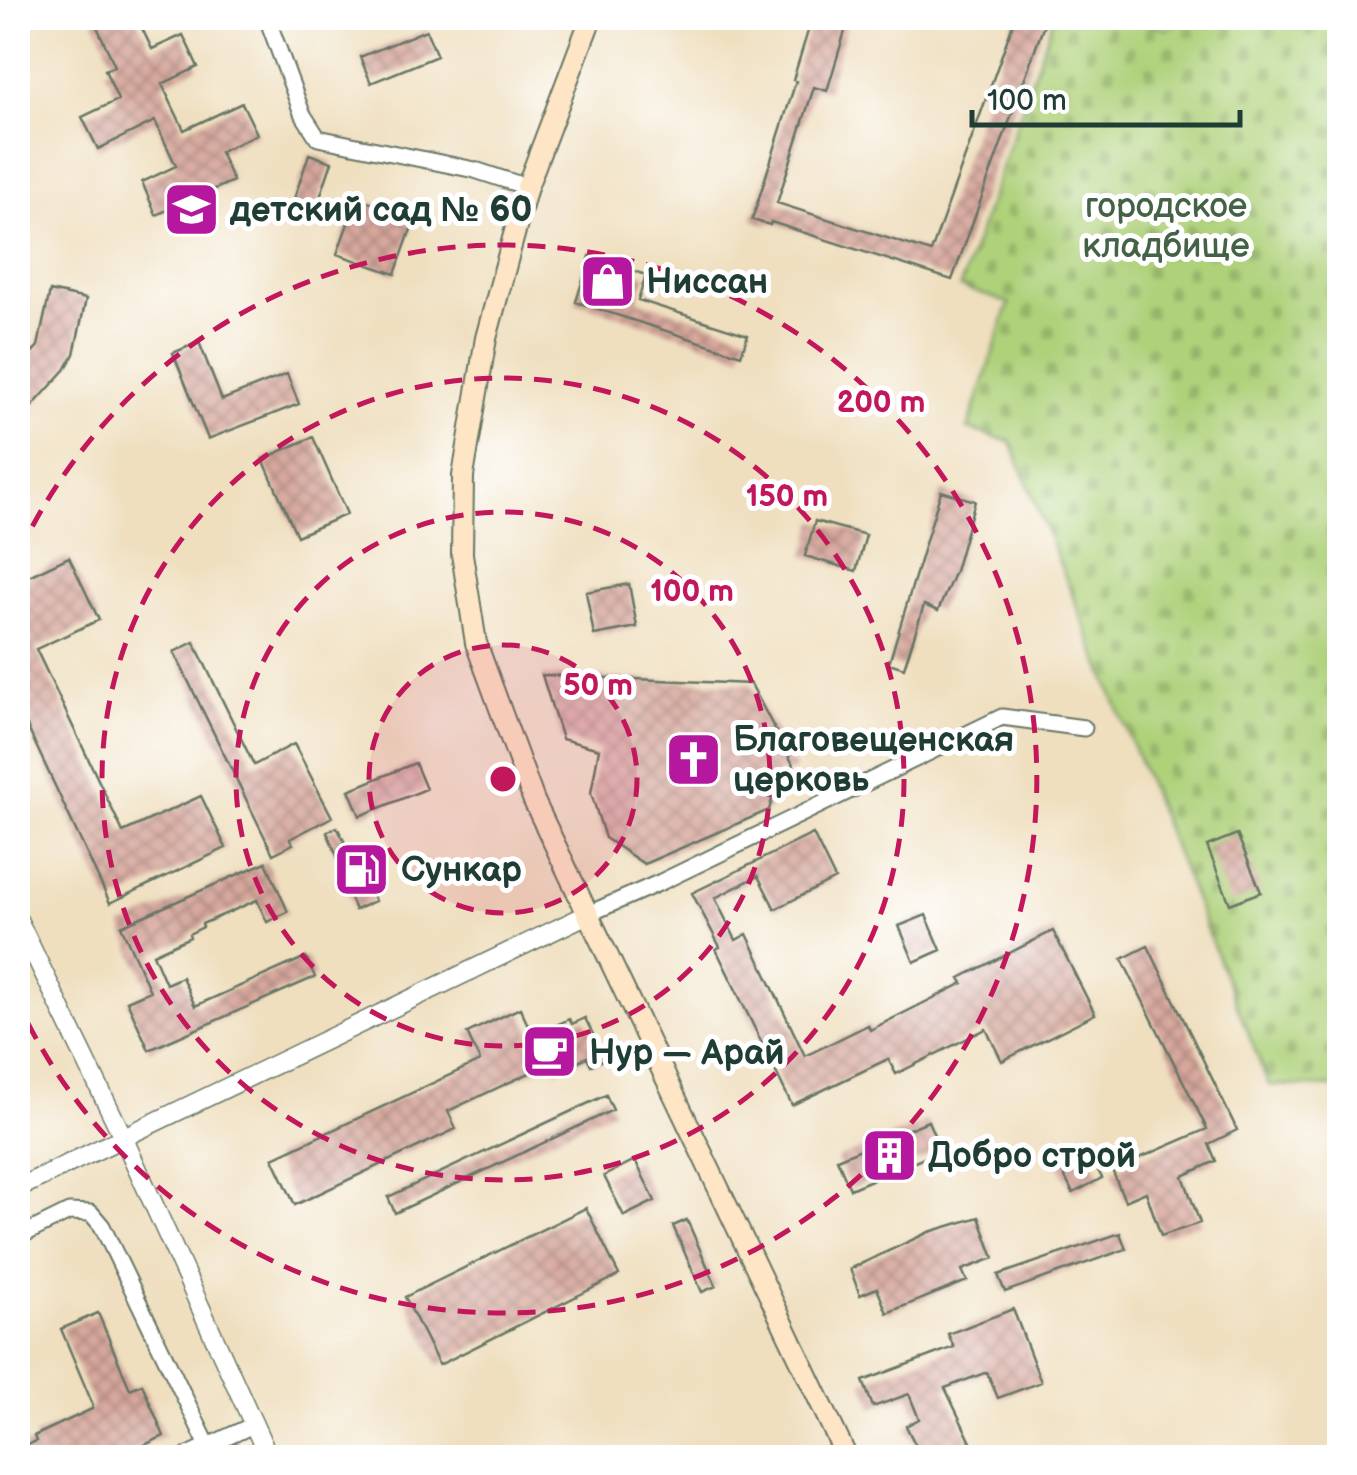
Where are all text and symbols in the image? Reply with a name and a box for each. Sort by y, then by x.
scale bar [972,65,1240,127]
text: 100 m [987,83,1067,119]
school or university icon: детский сад № 60 [161,179,221,239]
park label: городское кладбище [1082,185,1250,268]
place label: детский сад № 60 [229,189,532,232]
shop icon: Ниссан [577,251,637,311]
place label: Ниссан [646,261,768,304]
text: 200 m [837,385,925,421]
text: 150 m [746,479,828,515]
text: 100 m [650,574,734,610]
text: 50 m [563,668,633,704]
place label: Благовещенская церковь [733,719,1014,802]
church icon: Благовещенская церковь [664,729,724,789]
centre of rings [485,761,521,797]
fuel station icon: Сункар [332,839,392,899]
place label: Сункар [401,849,522,892]
cafe icon: Нур — Арай [520,1022,580,1082]
place label: Нур — Арай [589,1032,784,1075]
building icon: Добро строй [859,1125,919,1185]
place label: Добро строй [928,1135,1136,1178]

